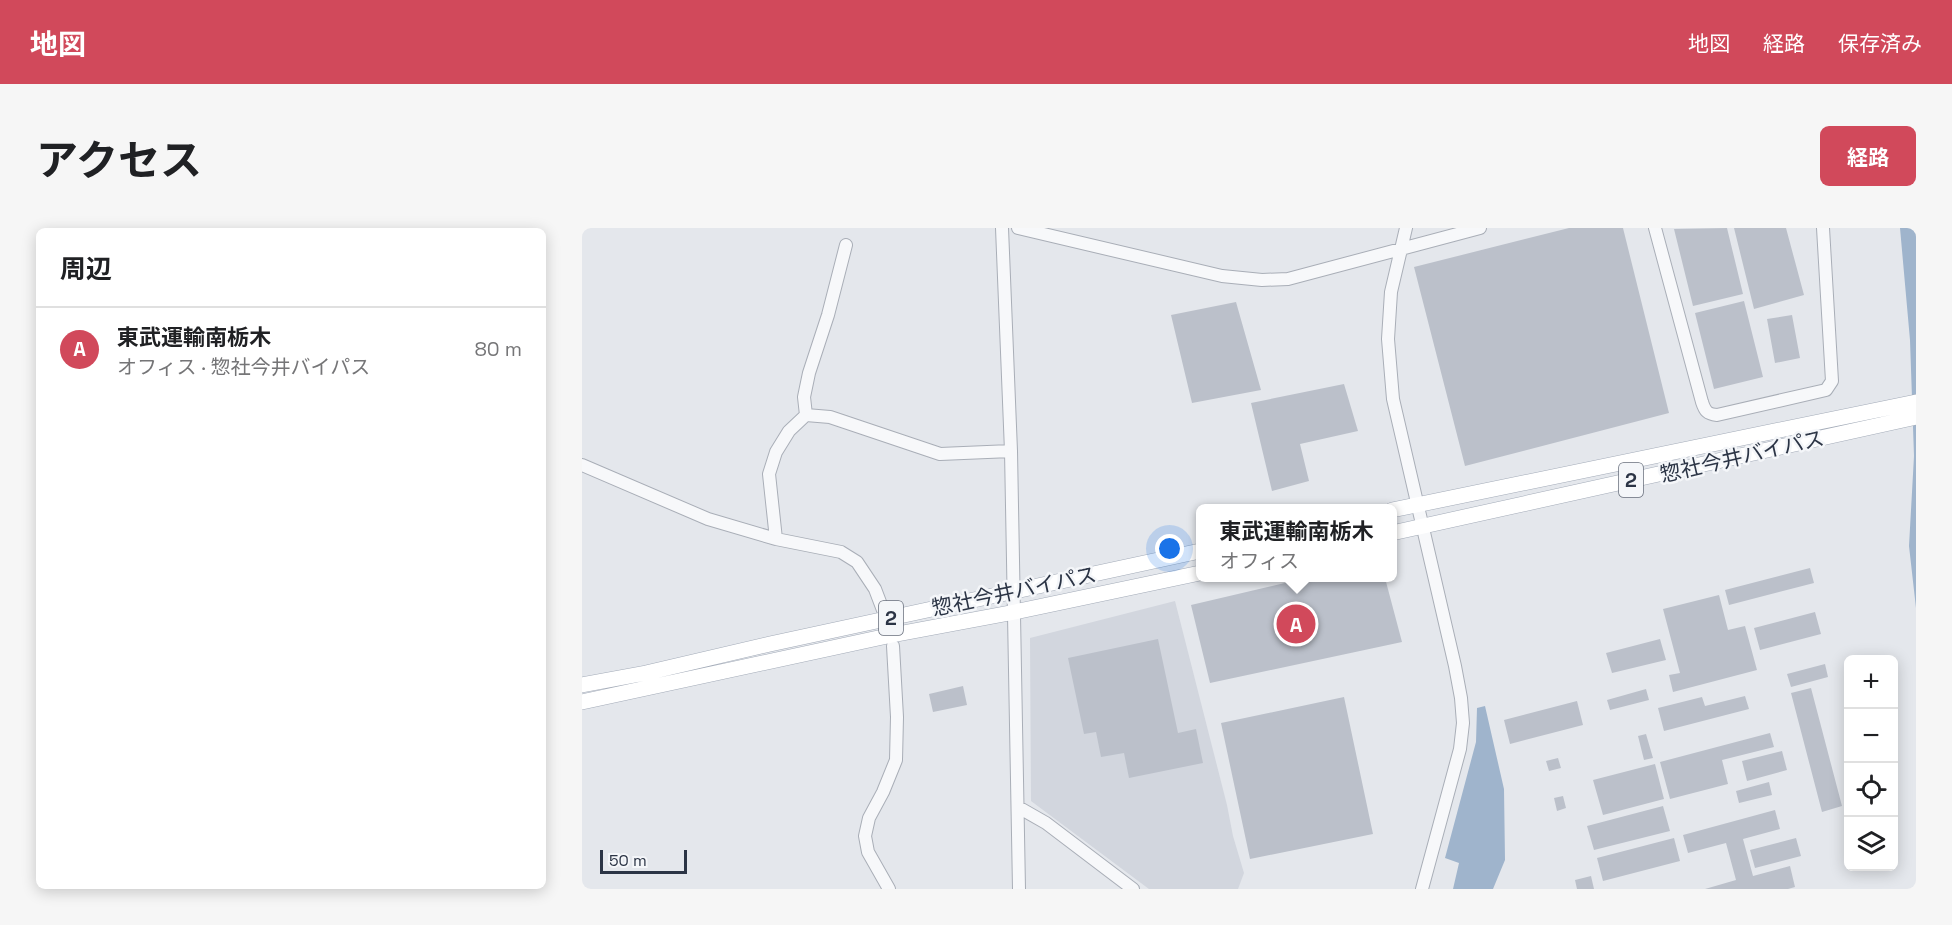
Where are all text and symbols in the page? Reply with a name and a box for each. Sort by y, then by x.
text: 地図 [30,26,86,62]
text: 地図 [1688,30,1730,57]
text: 経路 [1763,30,1805,57]
text: 保存済み [1838,30,1922,57]
button: 経路 [1820,126,1916,186]
text: アクセス [36,134,202,187]
text: 周辺 [60,252,112,286]
text: 東武運輸南栃木 [117,323,271,351]
text: A [73,336,86,362]
text: 80 m [474,336,522,362]
text: オフィス · 惣社今井バイパス [117,354,370,380]
street label: 惣社今井バイパス [1657,424,1827,488]
road number: 2 [1619,463,1643,497]
popup [1196,504,1397,582]
text: 東武運輸南栃木 [1219,517,1374,545]
your location [1155,534,1184,563]
text: オフィス [1219,548,1299,574]
street label: 惣社今井バイパス [929,560,1099,622]
road number: 2 [879,601,903,635]
pin: A [1276,602,1316,646]
map controls [1844,655,1898,871]
button: + [1844,655,1898,709]
button: − [1844,709,1898,763]
button: locate [1844,763,1898,817]
button: layers [1844,817,1898,871]
scale bar [600,847,687,874]
text: 50 m [609,850,647,871]

